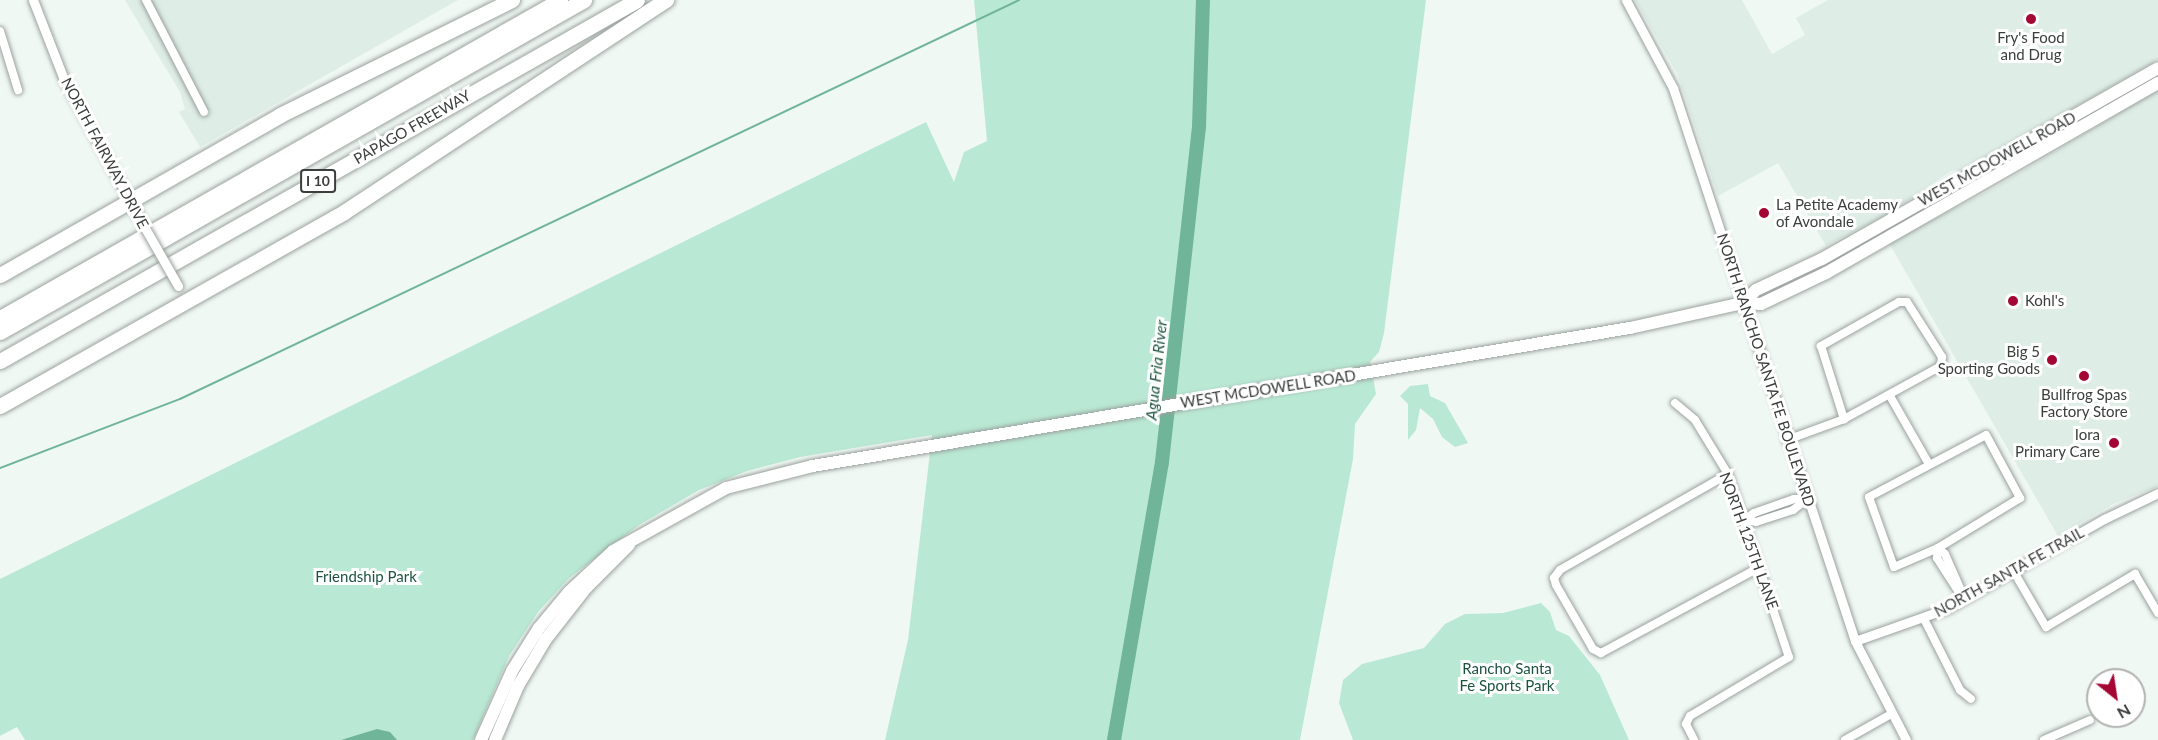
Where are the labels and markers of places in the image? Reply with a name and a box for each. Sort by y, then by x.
marker: Fry's Food and Drug [2024,12,2038,26]
place label: Fry's Food and Drug [1997,28,2065,63]
place label: La Petite Academy of Avondale [1776,195,1899,230]
marker: La Petite Academy of Avondale [1757,206,1771,220]
place label: Kohl's [2025,292,2064,310]
marker: Kohl's [2006,294,2020,308]
place label: Big 5 Sporting Goods [1938,342,2040,377]
marker: Big 5 Sporting Goods [2045,353,2059,367]
marker: Bullfrog Spas Factory Store [2077,369,2091,383]
place label: Bullfrog Spas Factory Store [2040,385,2128,420]
place label: Iora Primary Care [2015,425,2100,460]
marker: Iora Primary Care [2105,434,2123,452]

